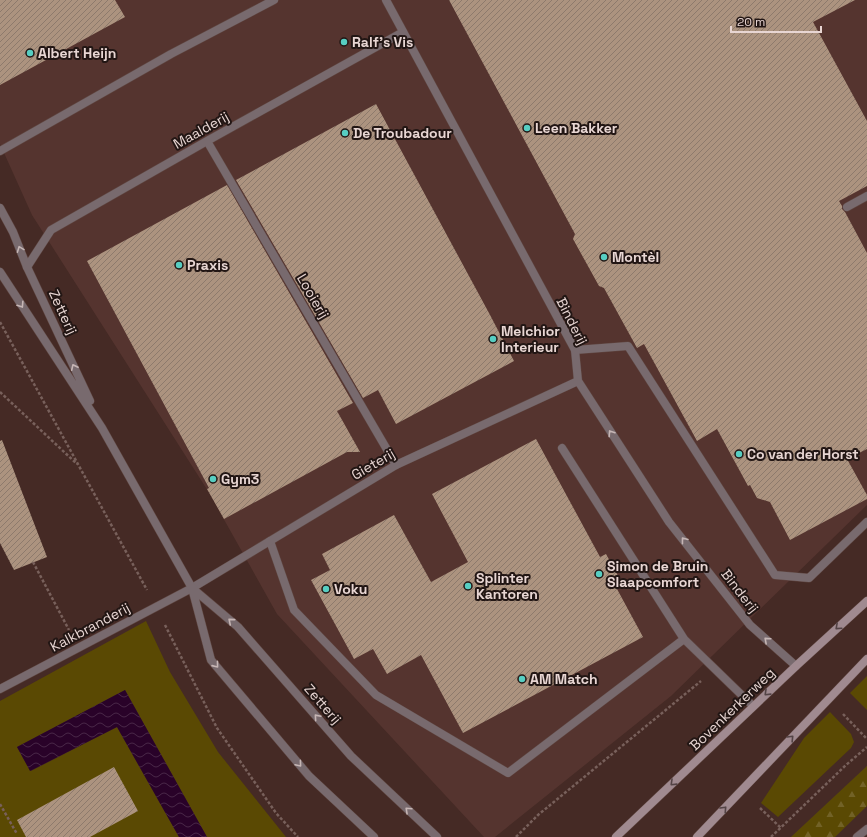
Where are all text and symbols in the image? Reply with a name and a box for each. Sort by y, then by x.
scale bar [731,8,821,34]
text: 20 m [737,14,765,30]
place label: Ralf's Vis [352,33,413,51]
marker: Ralf's Vis [339,37,349,47]
place label: Albert Heijn [38,44,116,62]
marker: Albert Heijn [25,48,35,58]
street label: Maalderij [170,107,232,153]
place label: Leen Bakker [535,119,618,137]
marker: Leen Bakker [522,123,532,133]
place label: De Troubadour [353,124,452,142]
marker: De Troubadour [340,128,350,138]
one-way arrow [16,245,24,252]
place label: Montèl [612,248,659,266]
marker: Montèl [599,252,609,262]
place label: Praxis [187,256,228,274]
marker: Praxis [174,260,184,270]
street label: Looierij [293,270,333,322]
street label: Zetterij [45,287,81,337]
street label: Binderij [552,294,592,348]
one-way arrow [17,300,24,307]
place label: Melchior Interieur [501,322,560,356]
marker: Melchior Interieur [488,334,498,344]
one-way arrow [71,364,79,371]
one-way arrow [608,430,616,437]
street label: Gieterij [348,444,398,484]
place label: Co van der Horst [747,445,859,463]
marker: Co van der Horst [734,449,744,459]
place label: Gym3 [221,470,259,488]
marker: Gym3 [208,474,218,484]
one-way arrow [681,538,688,545]
place label: Simon de Bruin Slaapcomfort [607,557,708,591]
street label: Binderij [717,565,763,617]
place label: Splinter Kantoren [476,569,538,603]
marker: Simon de Bruin Slaapcomfort [594,569,604,579]
place label: Voku [334,580,367,598]
marker: Splinter Kantoren [463,581,473,591]
marker: Voku [321,584,331,594]
street label: Kalkbranderij [47,598,133,656]
one-way arrow [228,618,236,625]
one-way arrow [835,622,843,630]
one-way arrow [764,638,771,645]
one-way arrow [211,660,218,667]
street label: Bovenkerkerweg [686,664,778,754]
place label: AM Match [530,670,598,688]
marker: AM Match [517,674,527,684]
street label: Zetterij [301,680,345,728]
one-way arrow [764,688,772,696]
one-way arrow [315,715,322,722]
one-way arrow [787,735,794,742]
one-way arrow [295,760,302,767]
one-way arrow [670,778,678,786]
one-way arrow [719,806,726,814]
one-way arrow [405,807,413,815]

